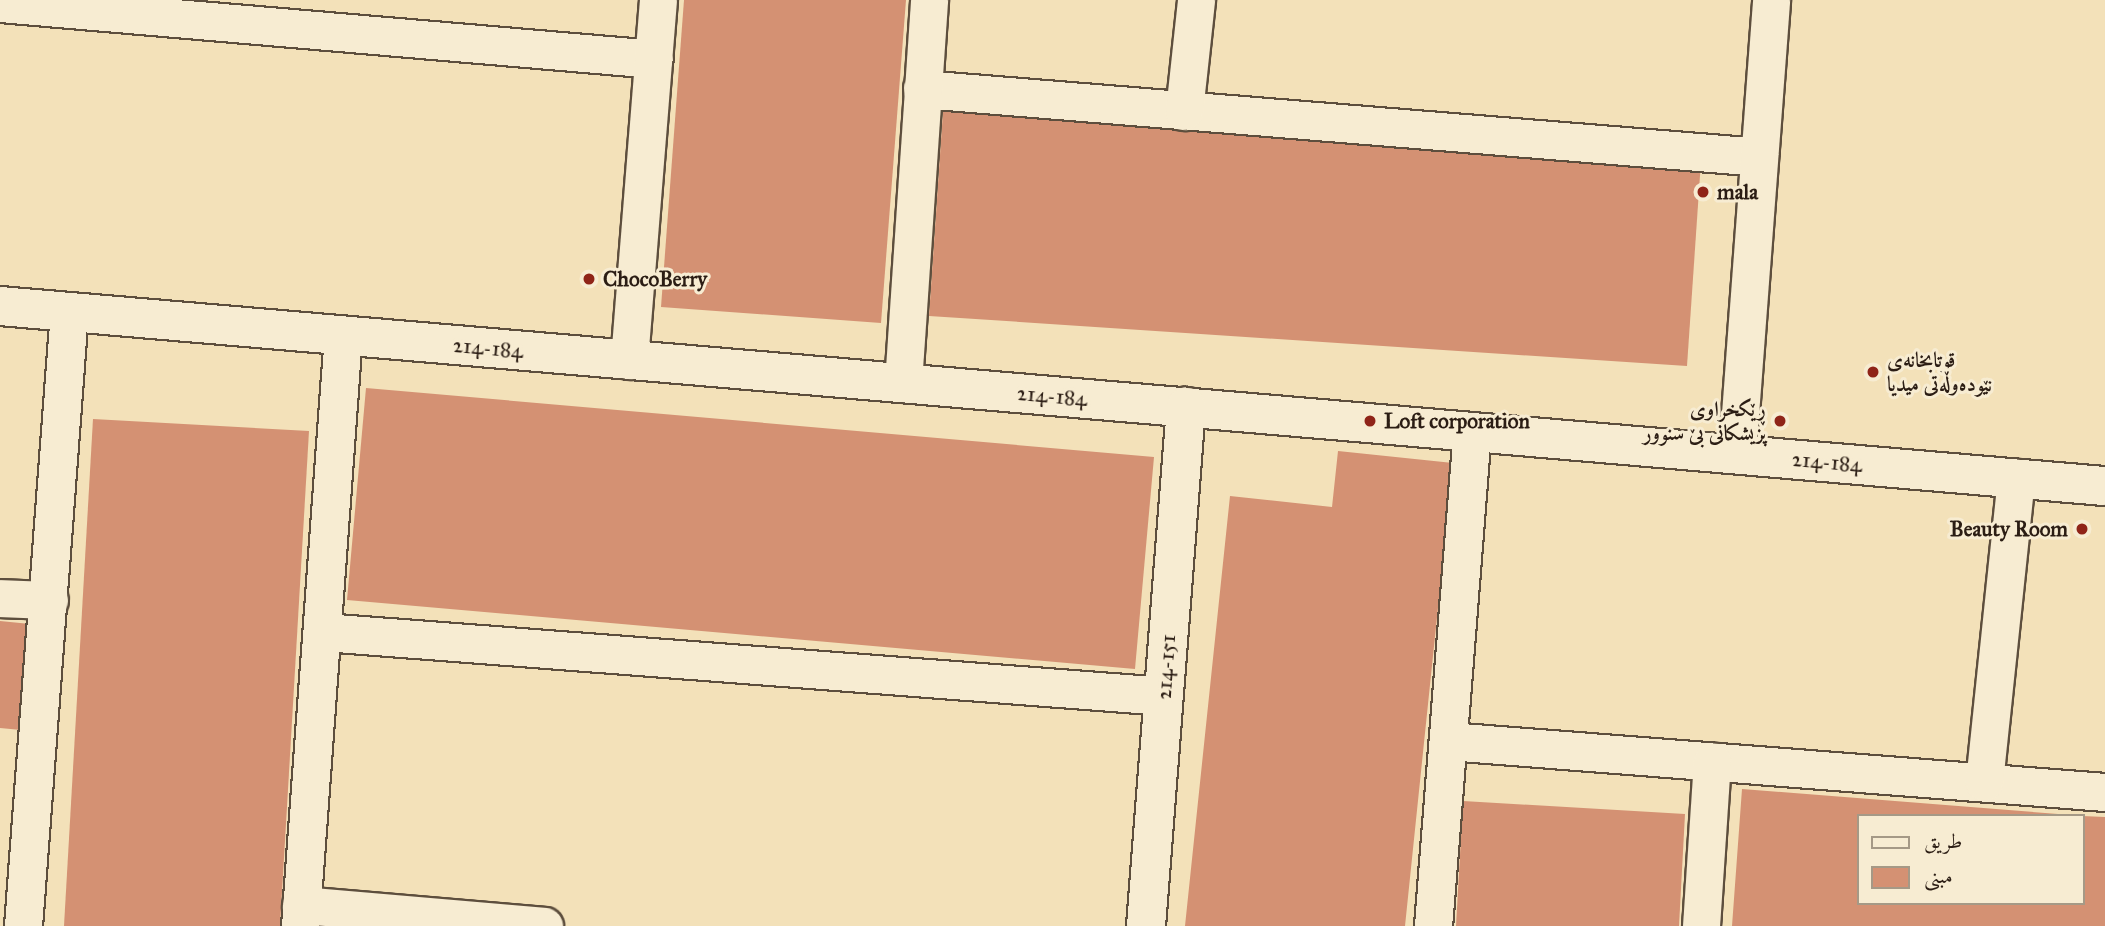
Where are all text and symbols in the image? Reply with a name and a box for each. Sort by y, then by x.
place label: mala [1717,179,1758,205]
marker: mala [1695,184,1711,200]
place label: ChocoBerry [603,266,707,292]
marker: ChocoBerry [581,271,597,287]
street label: 214-184 [452,332,524,364]
place label: قوتابخانەی نێودەوڵەتی میدیا [1887,347,1992,397]
marker: قوتابخانەی نێودەوڵەتی میدیا [1865,364,1881,380]
street label: 214-184 [1016,380,1088,412]
place label: ڕێکخراوی پزیشکانی بێ سنوور [1643,396,1766,446]
place label: Loft corporation [1384,408,1530,434]
marker: Loft corporation [1362,413,1378,429]
marker: ڕێکخراوی پزیشکانی بێ سنوور [1772,413,1788,429]
street label: 214-184 [1791,446,1863,478]
place label: Beauty Room [1950,516,2068,542]
marker: Beauty Room [2074,521,2090,537]
street label: 214-151 [1151,634,1181,700]
legend [1856,814,2084,905]
text: طريق [1924,828,1962,854]
text: مبنى [1924,863,1953,889]

